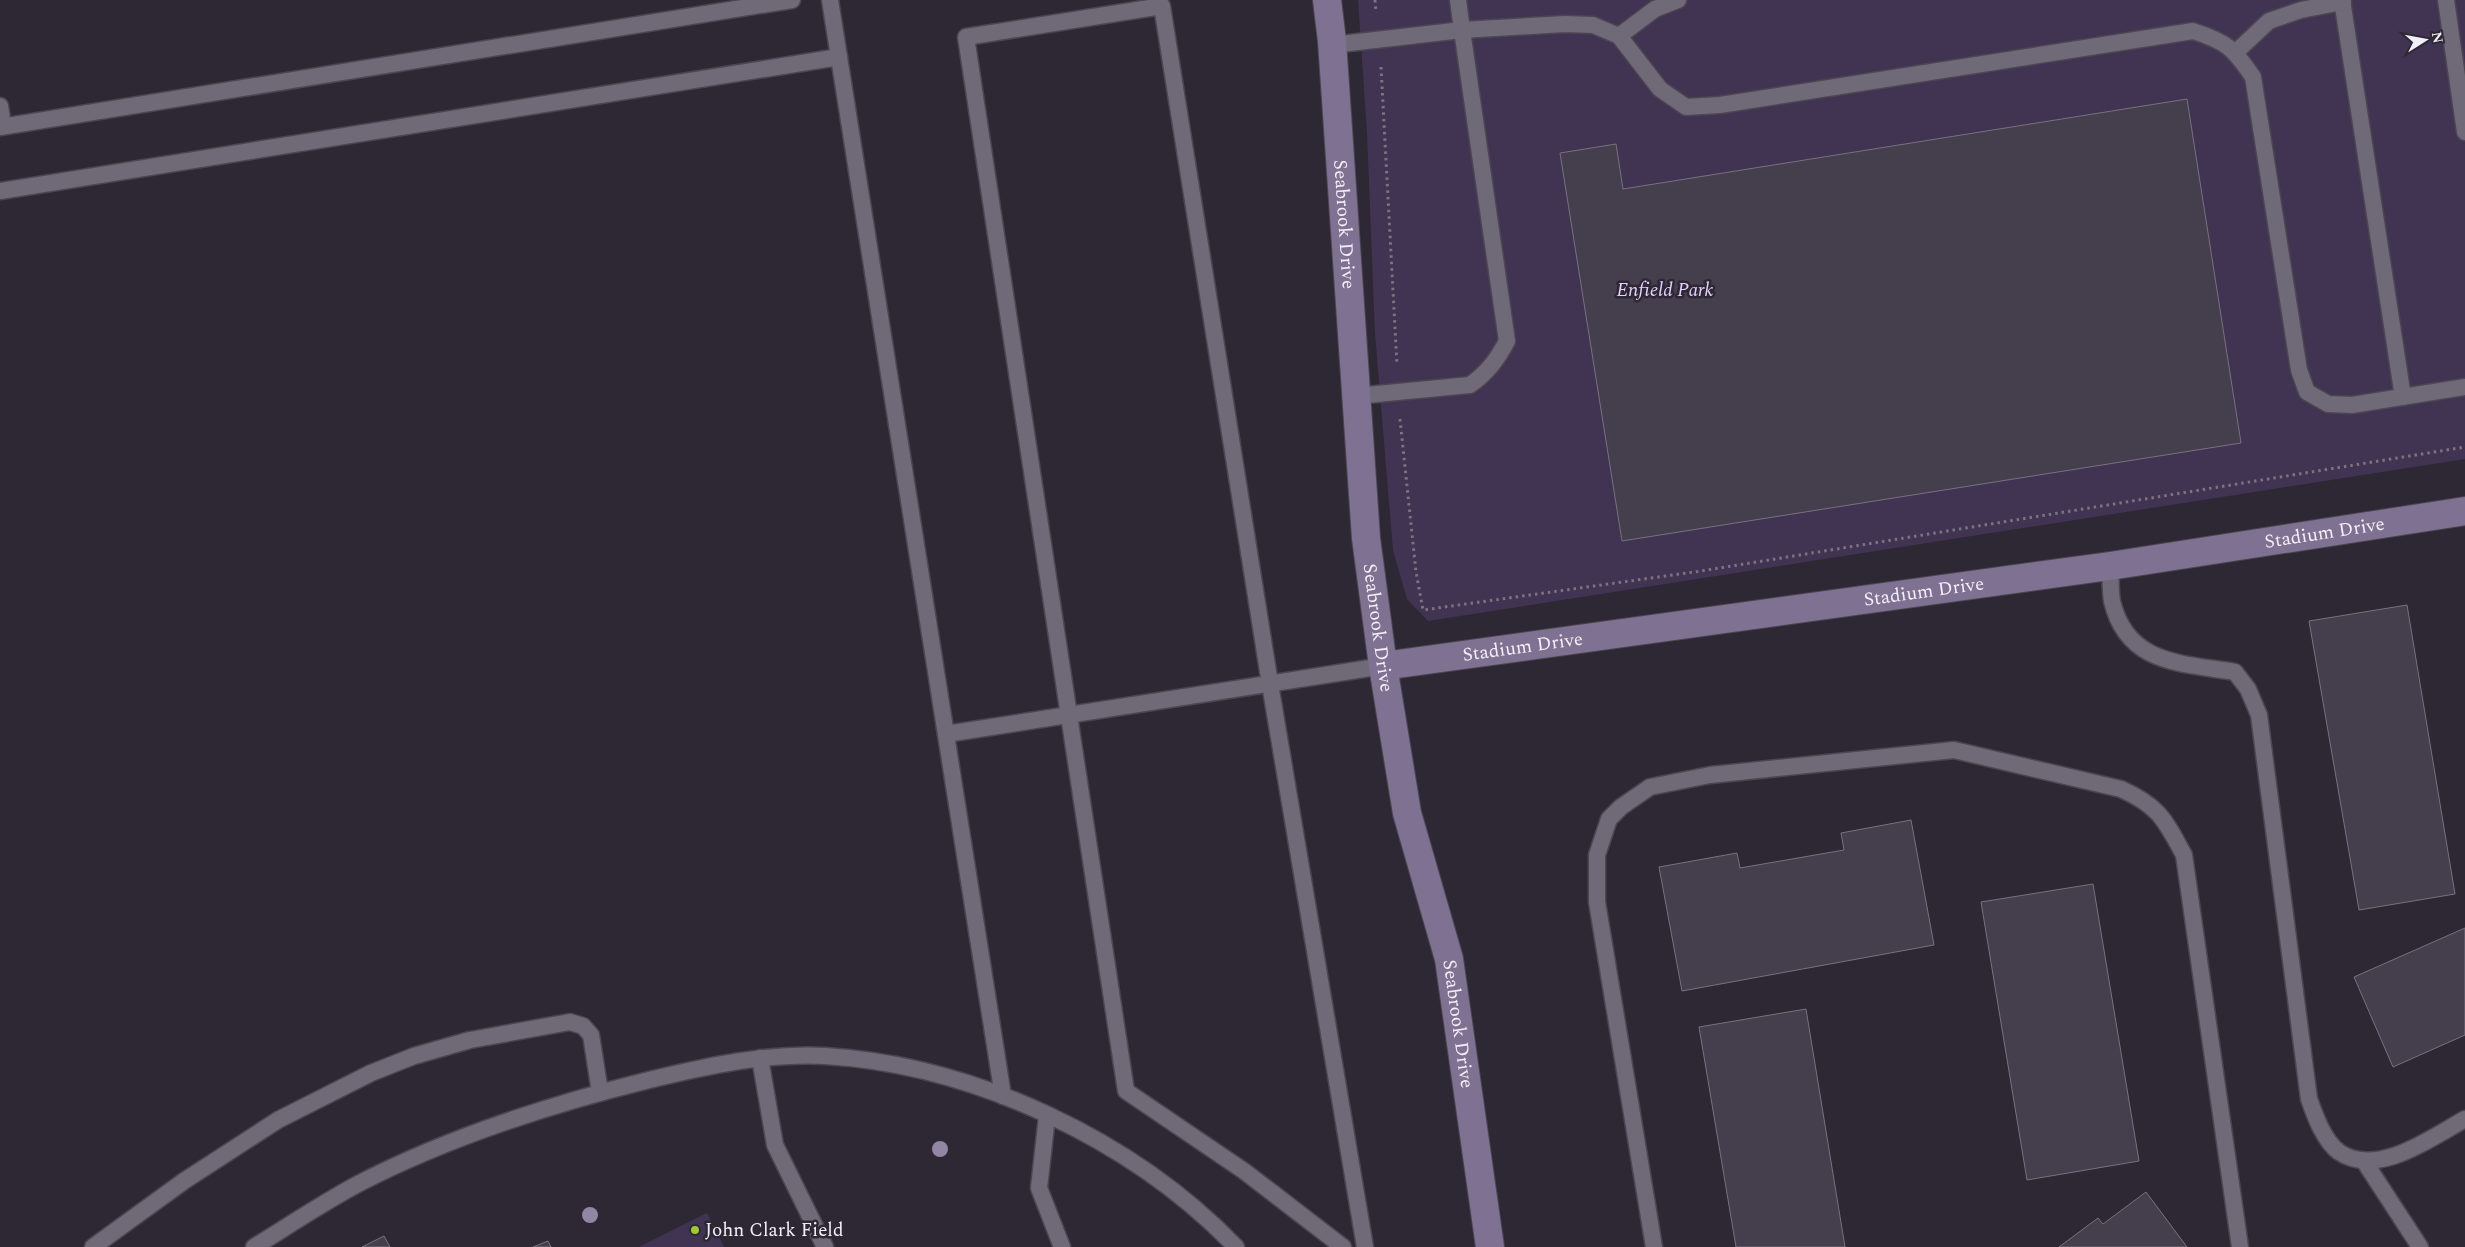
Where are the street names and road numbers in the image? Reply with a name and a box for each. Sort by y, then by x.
street label: Seabrook Drive [1326,159,1363,290]
street label: Stadium Drive [2262,509,2387,556]
street label: Seabrook Drive [1355,562,1402,694]
street label: Stadium Drive [1862,569,1986,614]
street label: Stadium Drive [1461,624,1585,669]
street label: Seabrook Drive [1435,958,1482,1090]

